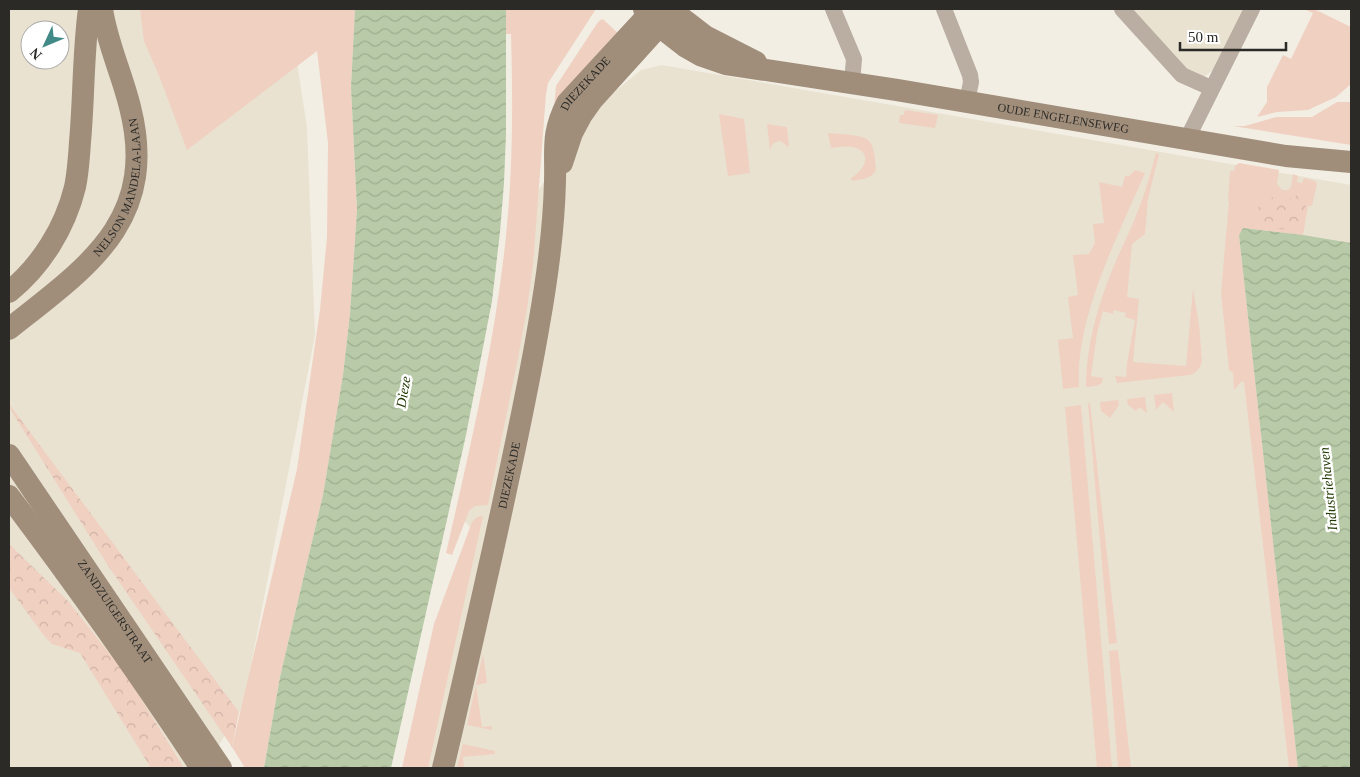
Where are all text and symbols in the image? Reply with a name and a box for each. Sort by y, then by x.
north arrow [20,20,70,70]
scale bar [1180,20,1286,52]
text: 50 m [1188,29,1219,45]
text: N [27,45,45,63]
street label: DIEZEKADE [557,54,613,113]
street label: OUDE ENGELENSEWEG [996,100,1130,136]
street label: NELSON MANDELA-LAAN [90,117,144,259]
water label: Dieze [393,375,414,410]
street label: DIEZEKADE [495,441,523,510]
water label: Industriehaven [1317,446,1340,532]
street label: ZANDZUIGERSTRAAT [75,557,156,667]

